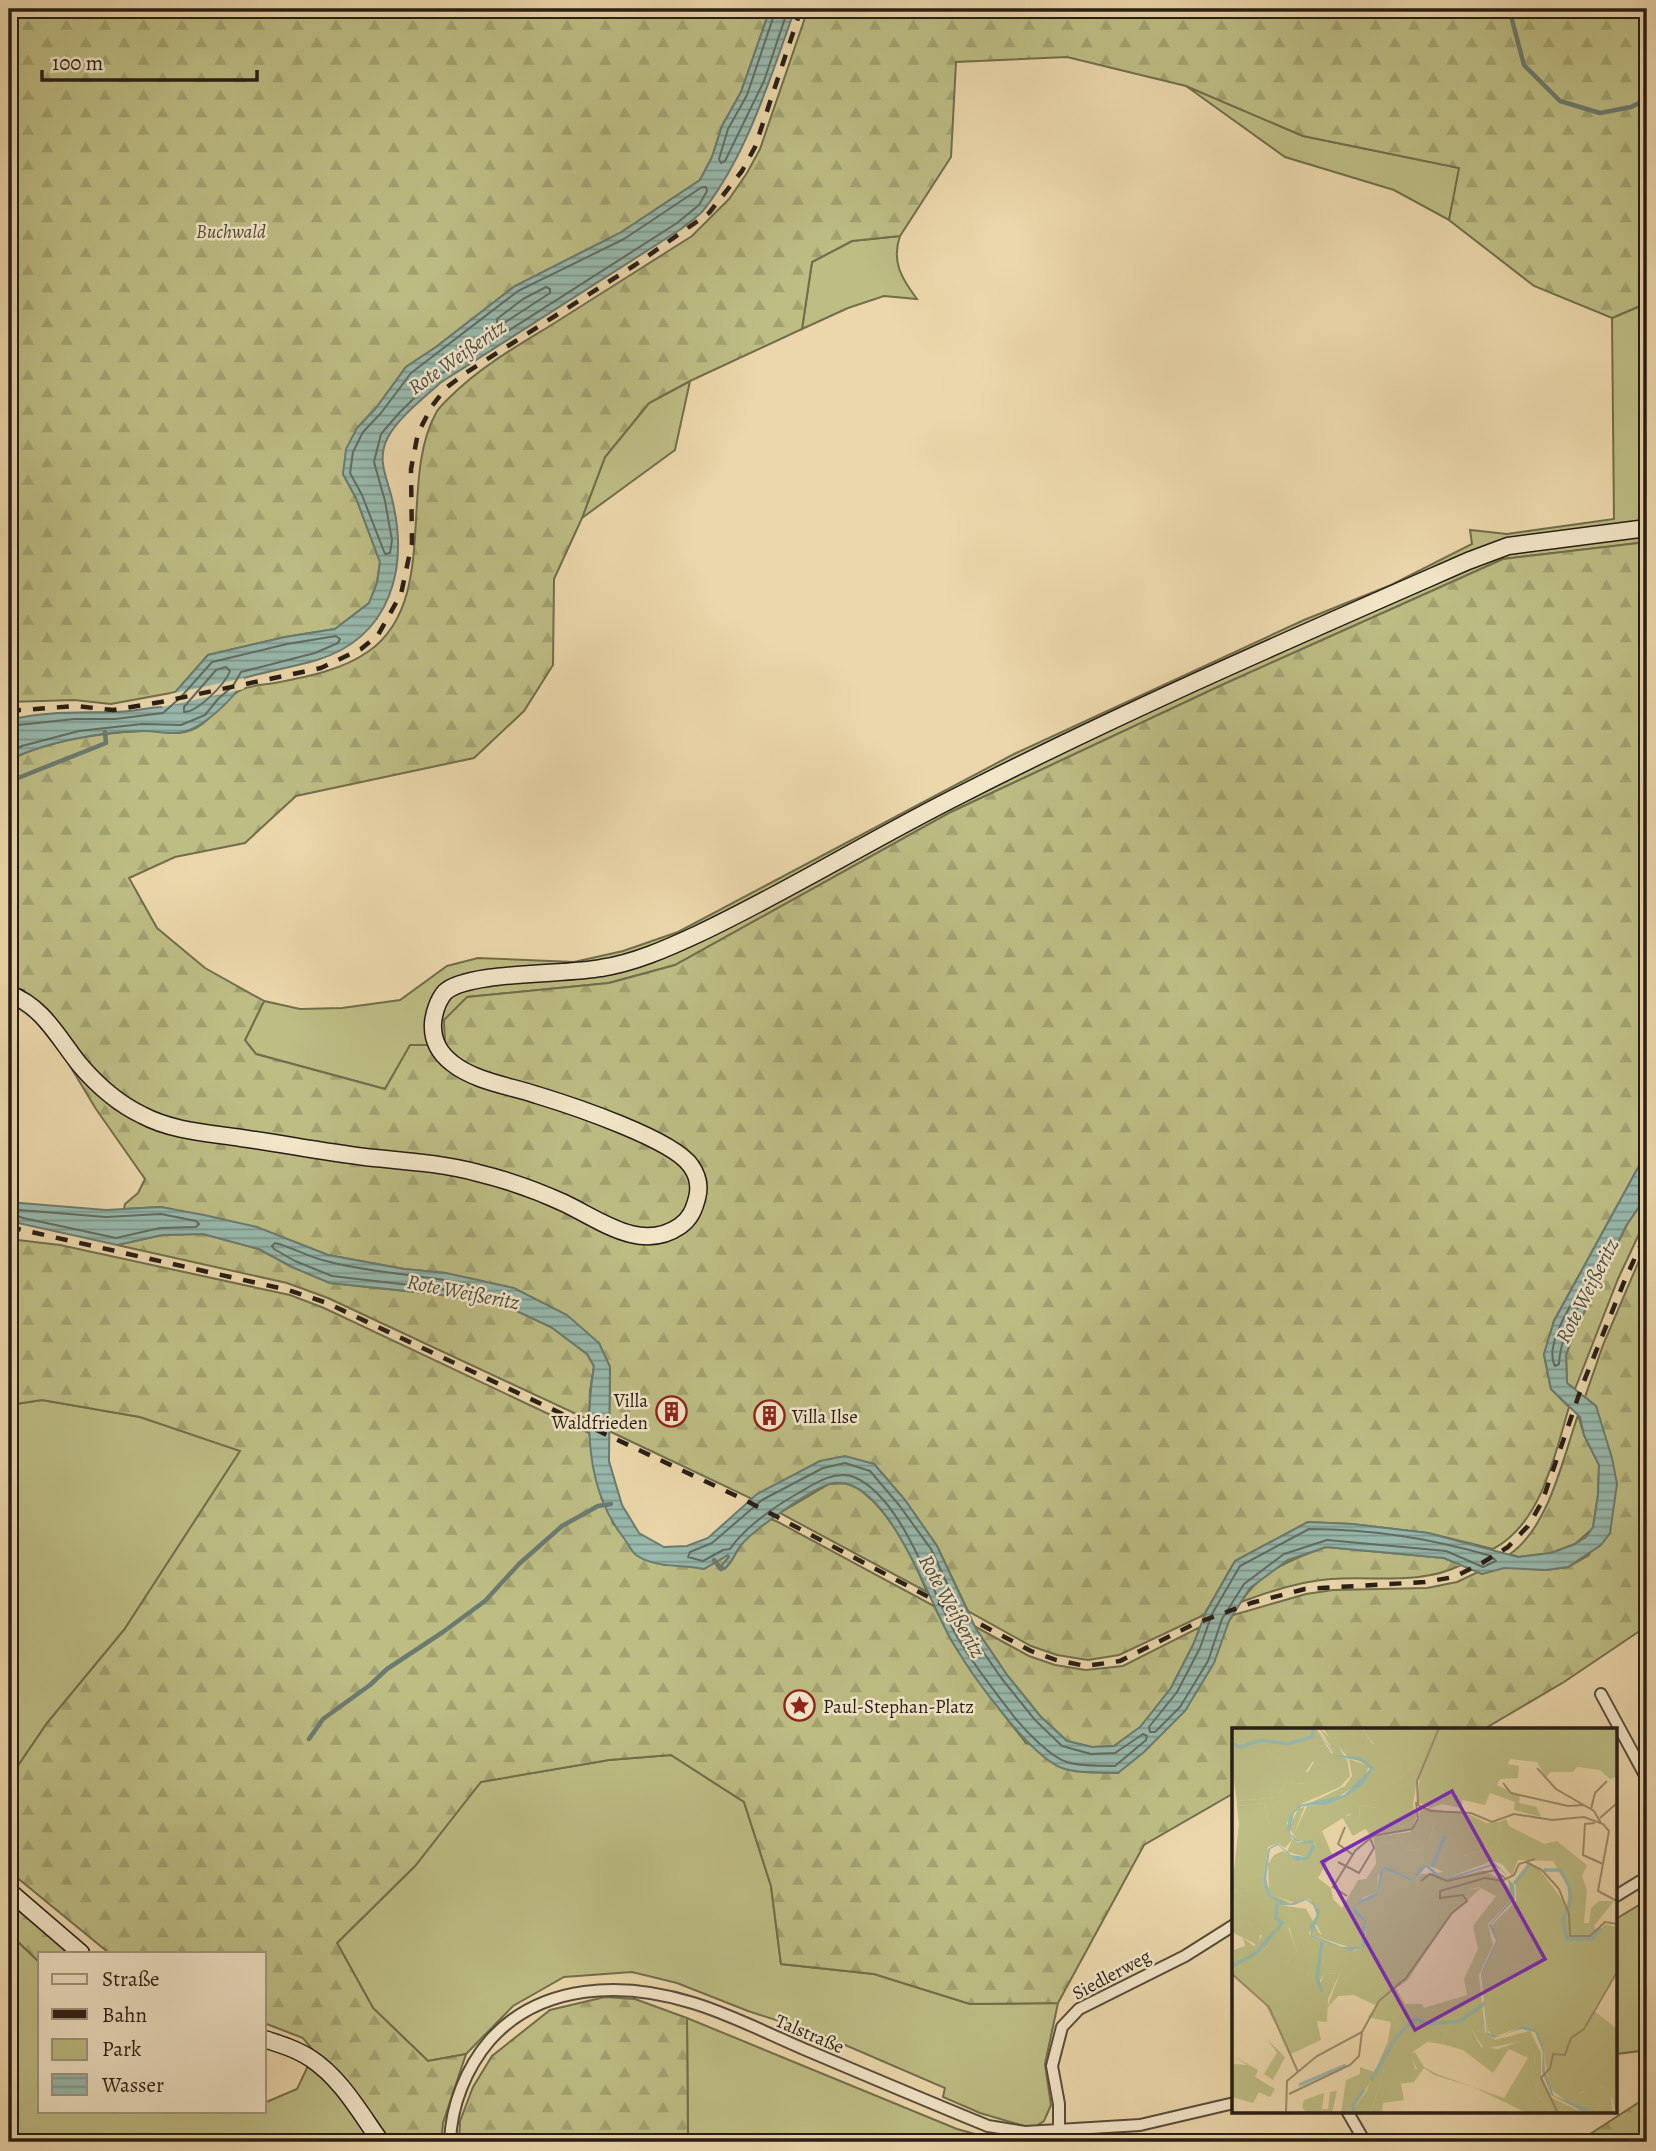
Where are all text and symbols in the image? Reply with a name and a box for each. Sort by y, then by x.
scale bar [42,38,257,82]
text: 100 m [52,49,103,77]
park label: Buchwald [196,219,266,245]
water label: Rote Weißeritz [402,313,512,401]
water label: Rote Weißeritz [1549,1233,1626,1348]
water label: Rote Weißeritz [405,1267,522,1317]
place label: Villa Waldfrieden [551,1388,648,1436]
building icon: Villa Waldfrieden [654,1394,688,1428]
building icon: Villa Ilse [752,1399,786,1433]
place label: Villa Ilse [791,1404,858,1430]
water label: Rote Weißeritz [912,1550,992,1663]
place icon: Paul-Stephan-Platz [783,1689,817,1723]
place label: Paul-Stephan-Platz [823,1694,974,1720]
inset map [1232,1728,1618,2112]
street label: Siedlerweg [1068,1943,1156,2006]
legend [38,1952,266,2112]
text: Straße [102,1965,160,1993]
text: Bahn [102,2001,147,2029]
street label: Talstraße [771,2008,848,2060]
text: Park [102,2035,142,2063]
text: Wasser [101,2071,164,2099]

